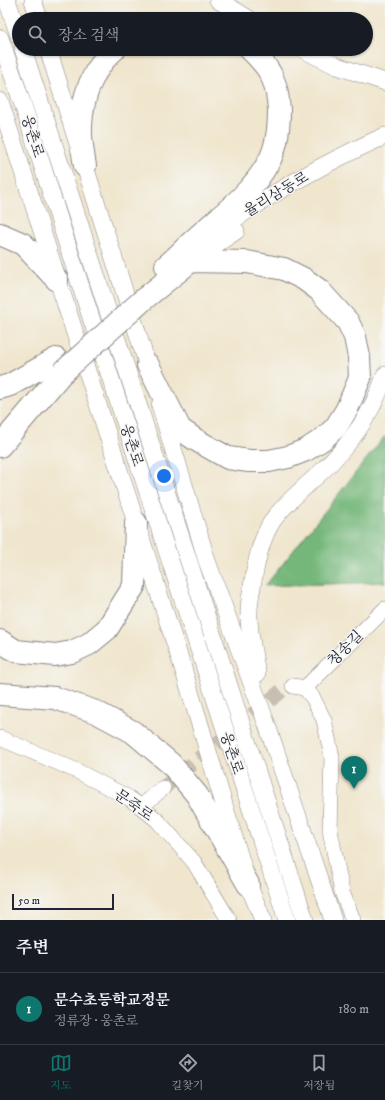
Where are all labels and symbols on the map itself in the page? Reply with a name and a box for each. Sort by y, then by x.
street label: 웅촌로 [17,113,48,160]
street label: 율리삼동로 [240,167,313,221]
street label: 웅촌로 [116,422,147,469]
your location [154,466,174,486]
street label: 청송길 [323,626,367,670]
street label: 웅촌로 [216,730,247,777]
pin: 1 [341,756,367,789]
street label: 문죽로 [110,785,157,826]
scale bar [12,892,114,911]

